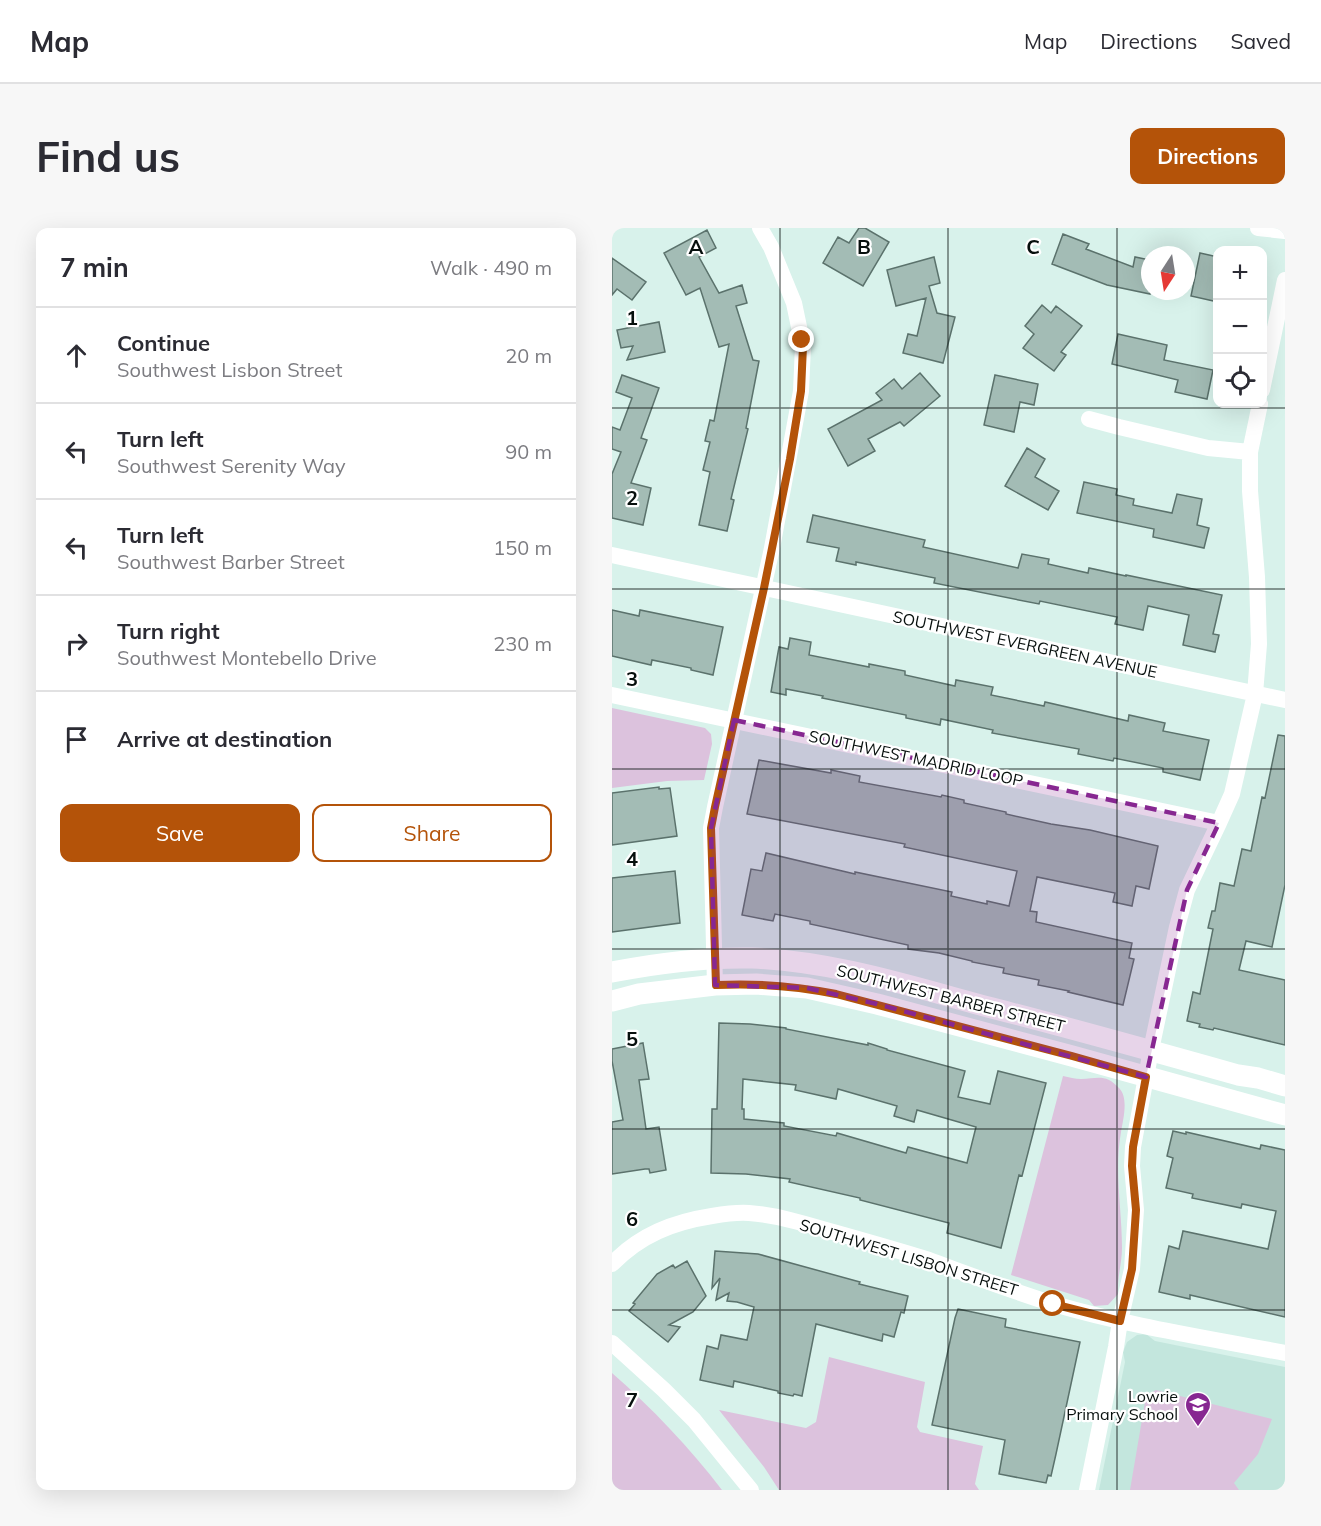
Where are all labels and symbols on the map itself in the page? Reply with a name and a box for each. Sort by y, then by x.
text: A [689,234,704,259]
text: B [857,234,871,259]
text: C [1026,234,1040,259]
north arrow [1141,246,1195,300]
text: 1 [626,305,638,330]
route end [788,326,814,352]
text: 2 [626,485,638,510]
street label: SOUTHWEST EVERGREEN AVENUE [891,606,1159,682]
text: 3 [626,666,638,691]
street label: SOUTHWEST MADRID LOOP [807,725,1025,791]
text: 4 [626,846,638,871]
street label: SOUTHWEST BARBER STREET [835,960,1067,1036]
text: 5 [626,1026,638,1051]
text: 6 [626,1206,638,1231]
street label: SOUTHWEST LISBON STREET [797,1214,1021,1300]
route start [1039,1290,1065,1316]
place label: Lowrie Primary School [1066,1386,1178,1424]
text: 7 [626,1387,638,1412]
school or university icon: Lowrie Primary School [1183,1390,1213,1428]

